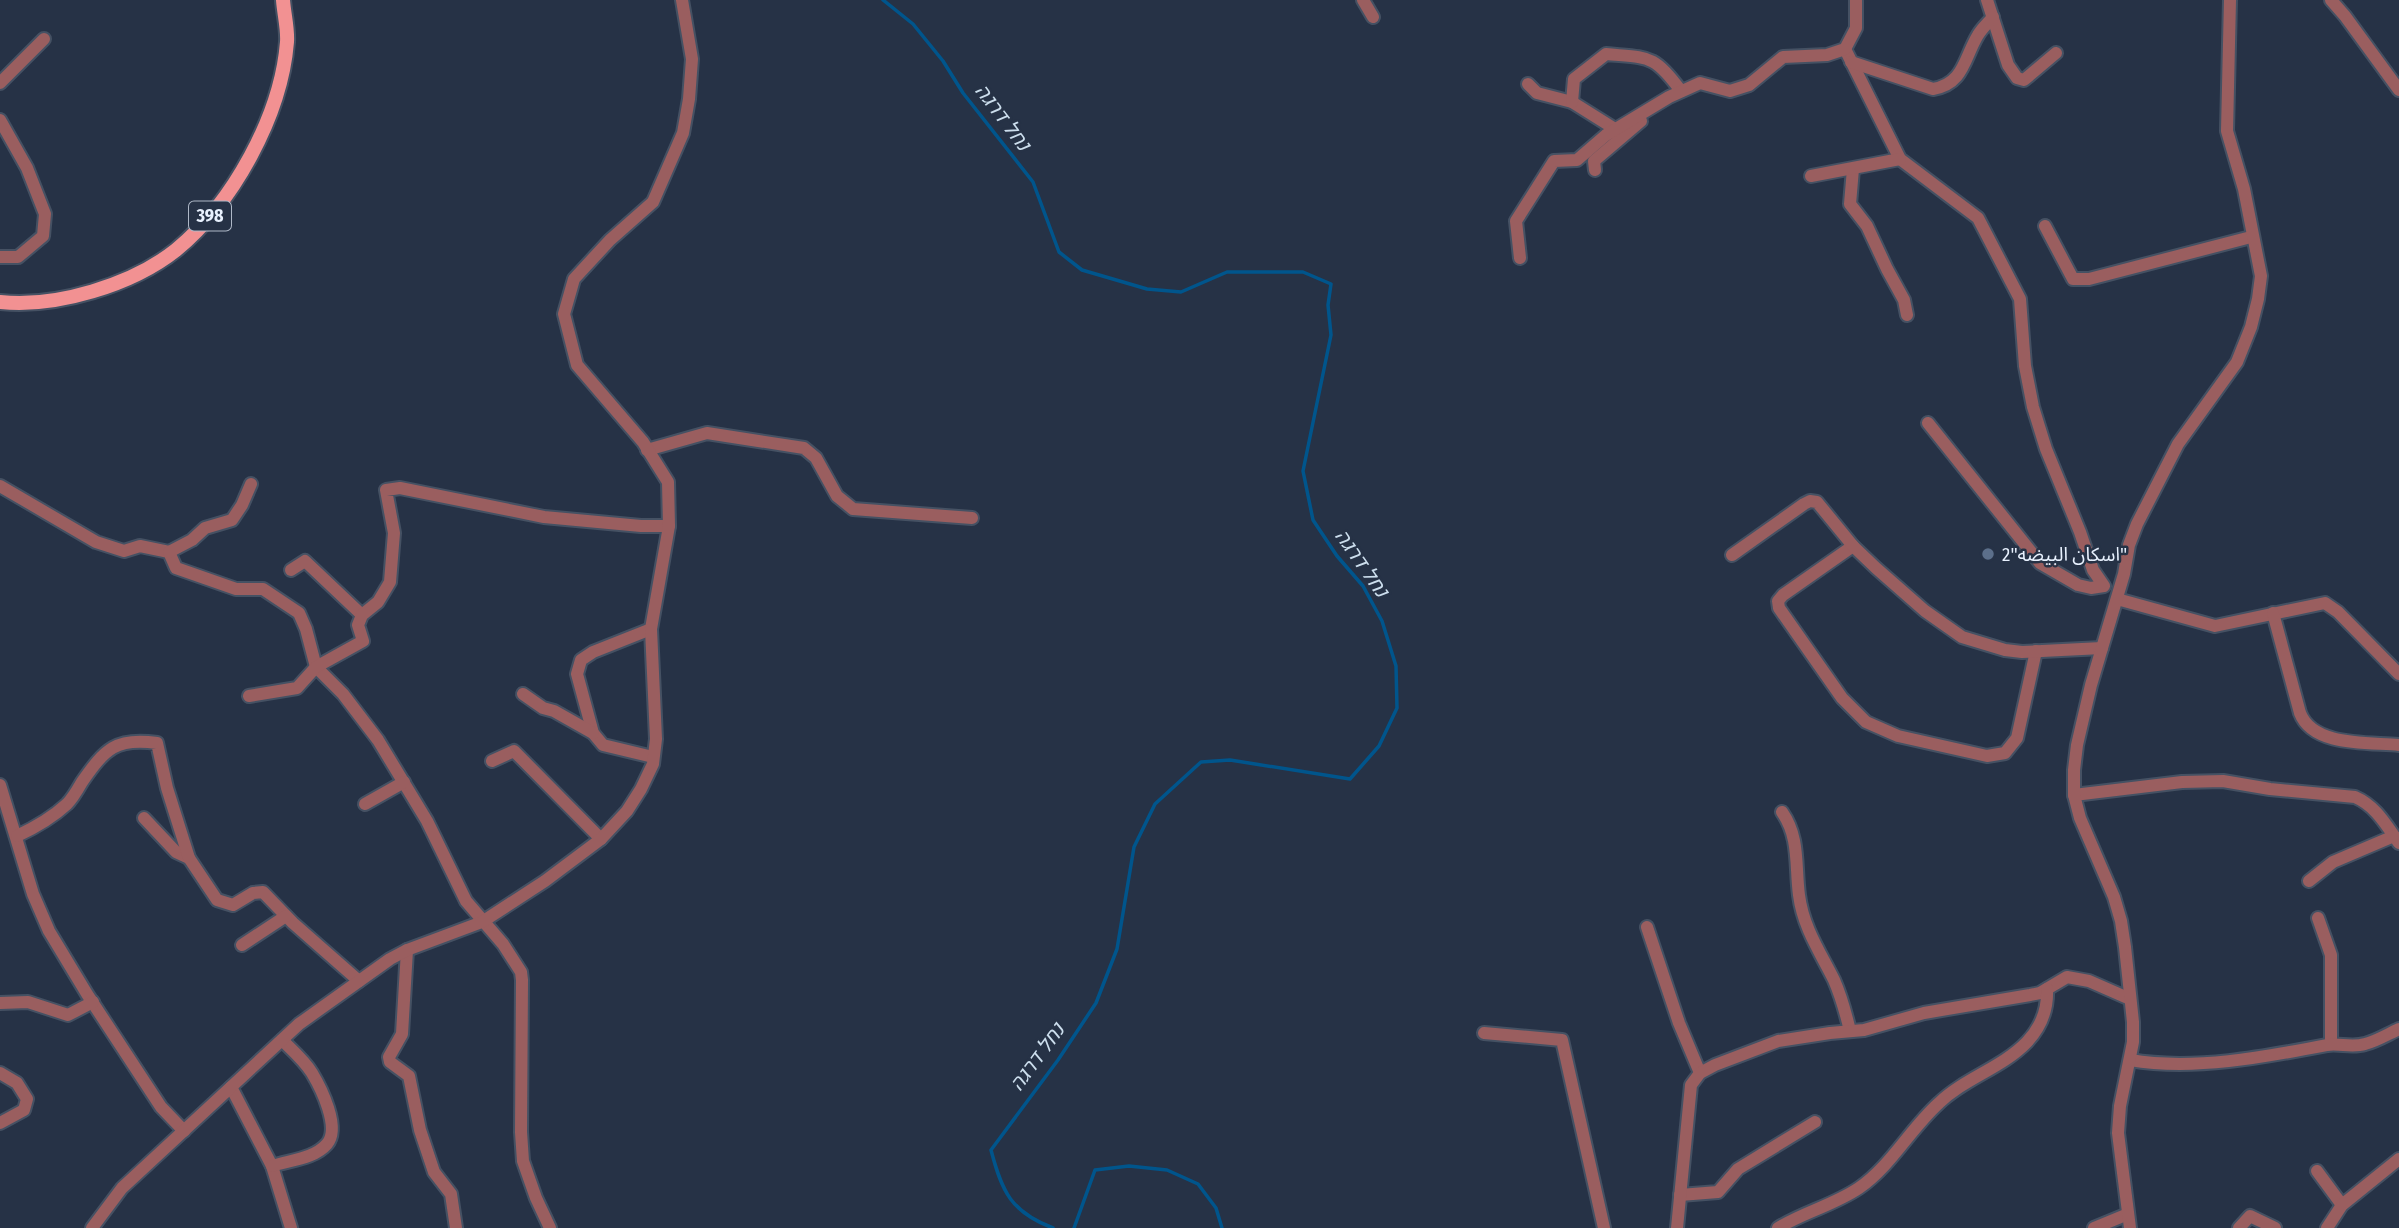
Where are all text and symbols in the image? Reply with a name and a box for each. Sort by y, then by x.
water label: נחל דרגה [969,78,1038,157]
road number: 398 [189,202,231,230]
water label: נחל דרגה [1329,524,1396,603]
place label: اسكان البيضه"2" [2002,543,2127,566]
marker: اسكان البيضه"2" [1980,546,1996,562]
water label: נחל דרגה [1004,1017,1071,1096]

